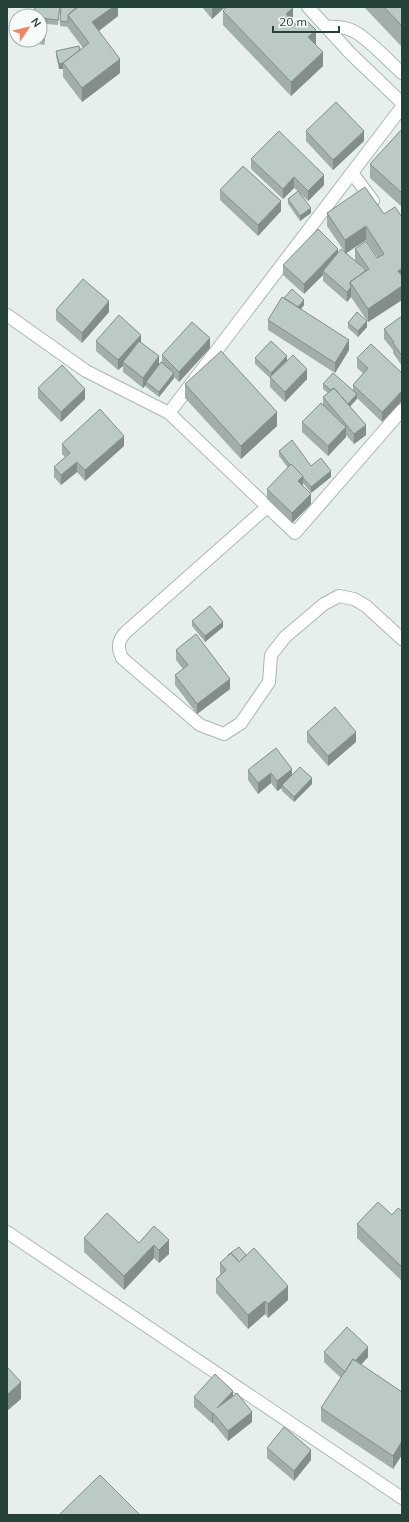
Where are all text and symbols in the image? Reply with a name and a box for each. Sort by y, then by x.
north arrow [8,8,48,48]
scale bar [273,8,339,34]
text: 20 m [279,14,307,29]
text: N [28,15,44,30]

